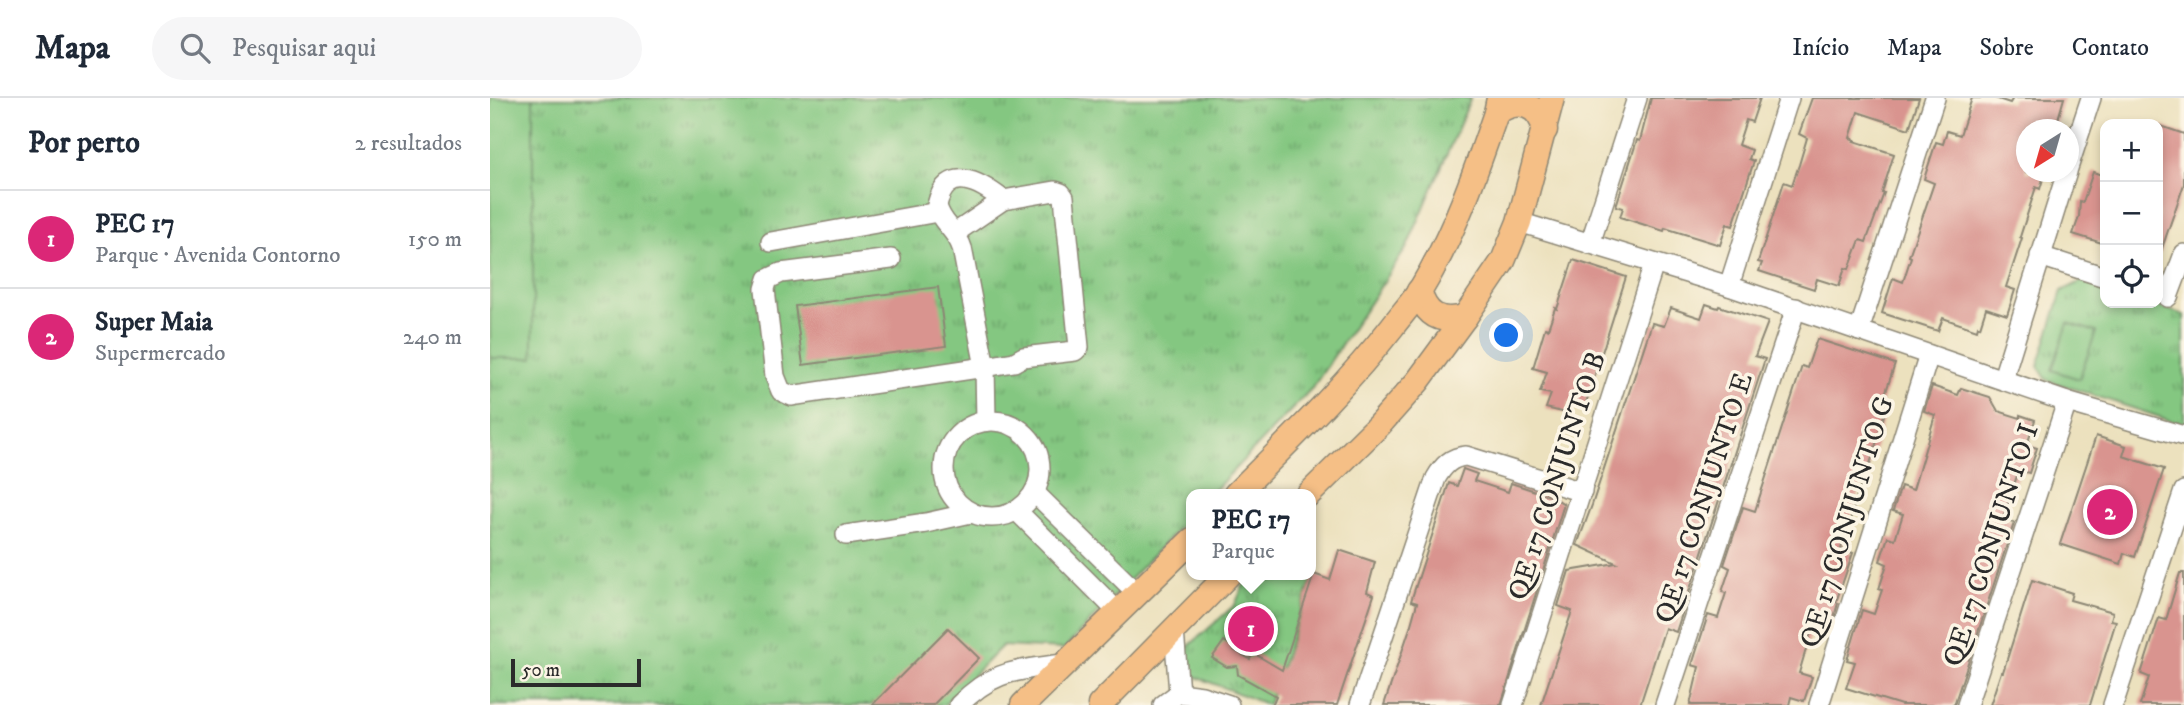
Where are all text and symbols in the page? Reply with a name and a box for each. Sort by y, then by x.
search box [152,17,642,80]
text: Mapa [35,28,110,69]
icon: search [176,29,214,67]
text: Pesquisar aqui [232,32,376,65]
text: Início [1792,33,1849,63]
text: Mapa [1887,33,1941,63]
text: Sobre [1979,33,2034,63]
text: Contato [2072,33,2149,63]
north arrow [2016,119,2079,182]
map controls [2100,119,2163,308]
button: + [2100,119,2163,182]
text: Por perto [28,125,140,162]
text: 2 resultados [355,129,462,158]
button: − [2100,182,2163,245]
text: PEC 17 [95,208,175,241]
text: 1 [47,225,55,254]
text: 150 m [408,225,462,254]
text: Parque · Avenida Contorno [95,241,340,270]
button: locate [2100,245,2163,308]
text: Super Maia [95,306,213,339]
your location [1489,318,1523,352]
text: 2 [45,323,57,352]
text: 240 m [403,323,462,352]
text: Supermercado [95,339,225,368]
street label: QE 17 CONJUNTO B [1500,347,1614,605]
street label: QE 17 CONJUNTO E [1647,368,1761,628]
street label: QE 17 CONJUNTO G [1792,392,1902,652]
street label: QE 17 CONJUNTO I [1935,419,2047,671]
pin: 2 [2087,486,2133,538]
popup [1186,489,1316,580]
text: PEC 17 [1211,504,1291,537]
text: Parque [1211,537,1275,566]
pin: 1 [1228,603,1274,655]
scale bar [511,656,640,688]
text: 50 m [522,659,560,682]

